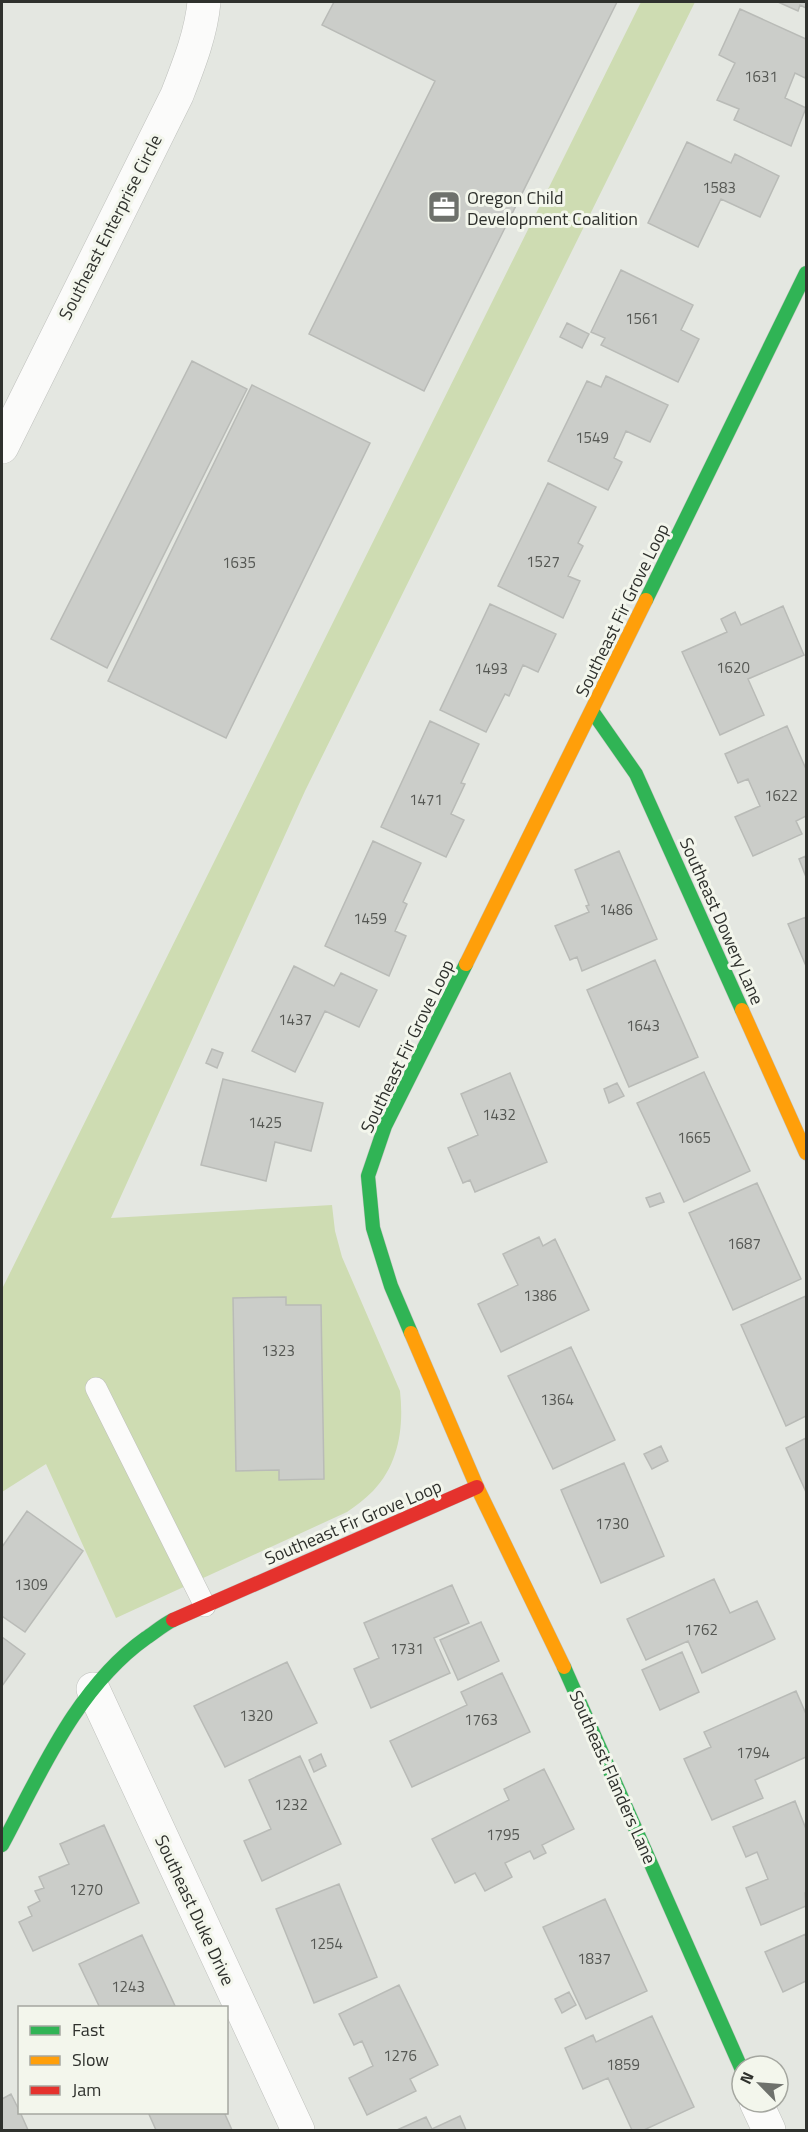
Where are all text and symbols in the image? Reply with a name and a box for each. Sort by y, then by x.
house number: 1631 [744,65,778,88]
street label: Southeast Enterprise Circle [52,130,168,324]
house number: 1583 [702,176,736,199]
place label: Oregon Child Development Coalition [467,184,638,232]
office icon: Oregon Child Development Coalition [426,189,462,225]
house number: 1561 [625,307,659,330]
house number: 1549 [575,426,609,449]
street label: Southeast Fir Grove Loop [568,519,676,701]
house number: 1527 [526,550,560,573]
house number: 1635 [222,551,256,574]
house number: 1620 [716,656,750,679]
house number: 1493 [474,657,508,680]
house number: 1622 [764,784,798,807]
house number: 1471 [409,788,443,811]
street label: Southeast Dowery Lane [673,833,771,1009]
house number: 1486 [599,898,633,921]
house number: 1459 [353,907,387,930]
street label: Southeast Fir Grove Loop [353,955,461,1137]
house number: 1437 [278,1008,312,1031]
house number: 1643 [626,1014,660,1037]
house number: 1432 [482,1103,516,1126]
house number: 1425 [248,1111,282,1134]
house number: 1665 [677,1126,711,1149]
house number: 1687 [727,1232,761,1255]
house number: 1386 [523,1284,557,1307]
house number: 1323 [261,1339,295,1362]
house number: 1364 [540,1388,574,1411]
street label: Southeast Fir Grove Loop [260,1472,446,1572]
house number: 1730 [595,1512,629,1535]
house number: 1309 [14,1573,48,1596]
house number: 1762 [684,1618,718,1641]
house number: 1731 [390,1637,424,1660]
street label: Southeast Flanders Lane [563,1686,663,1868]
house number: 1320 [239,1704,273,1727]
house number: 1763 [464,1708,498,1731]
house number: 1794 [736,1741,770,1764]
house number: 1232 [274,1793,308,1816]
house number: 1795 [486,1823,520,1846]
street label: Southeast Duke Drive [148,1830,242,1990]
house number: 1270 [69,1878,103,1901]
house number: 1254 [309,1932,343,1955]
house number: 1837 [577,1947,611,1970]
house number: 1243 [111,1975,145,1998]
legend [18,2006,228,2114]
text: Fast [72,2016,105,2043]
house number: 1276 [383,2044,417,2067]
text: Slow [72,2046,109,2073]
house number: 1859 [606,2053,640,2076]
north arrow [730,2054,790,2114]
text: N [733,2068,760,2088]
text: Jam [72,2076,101,2103]

